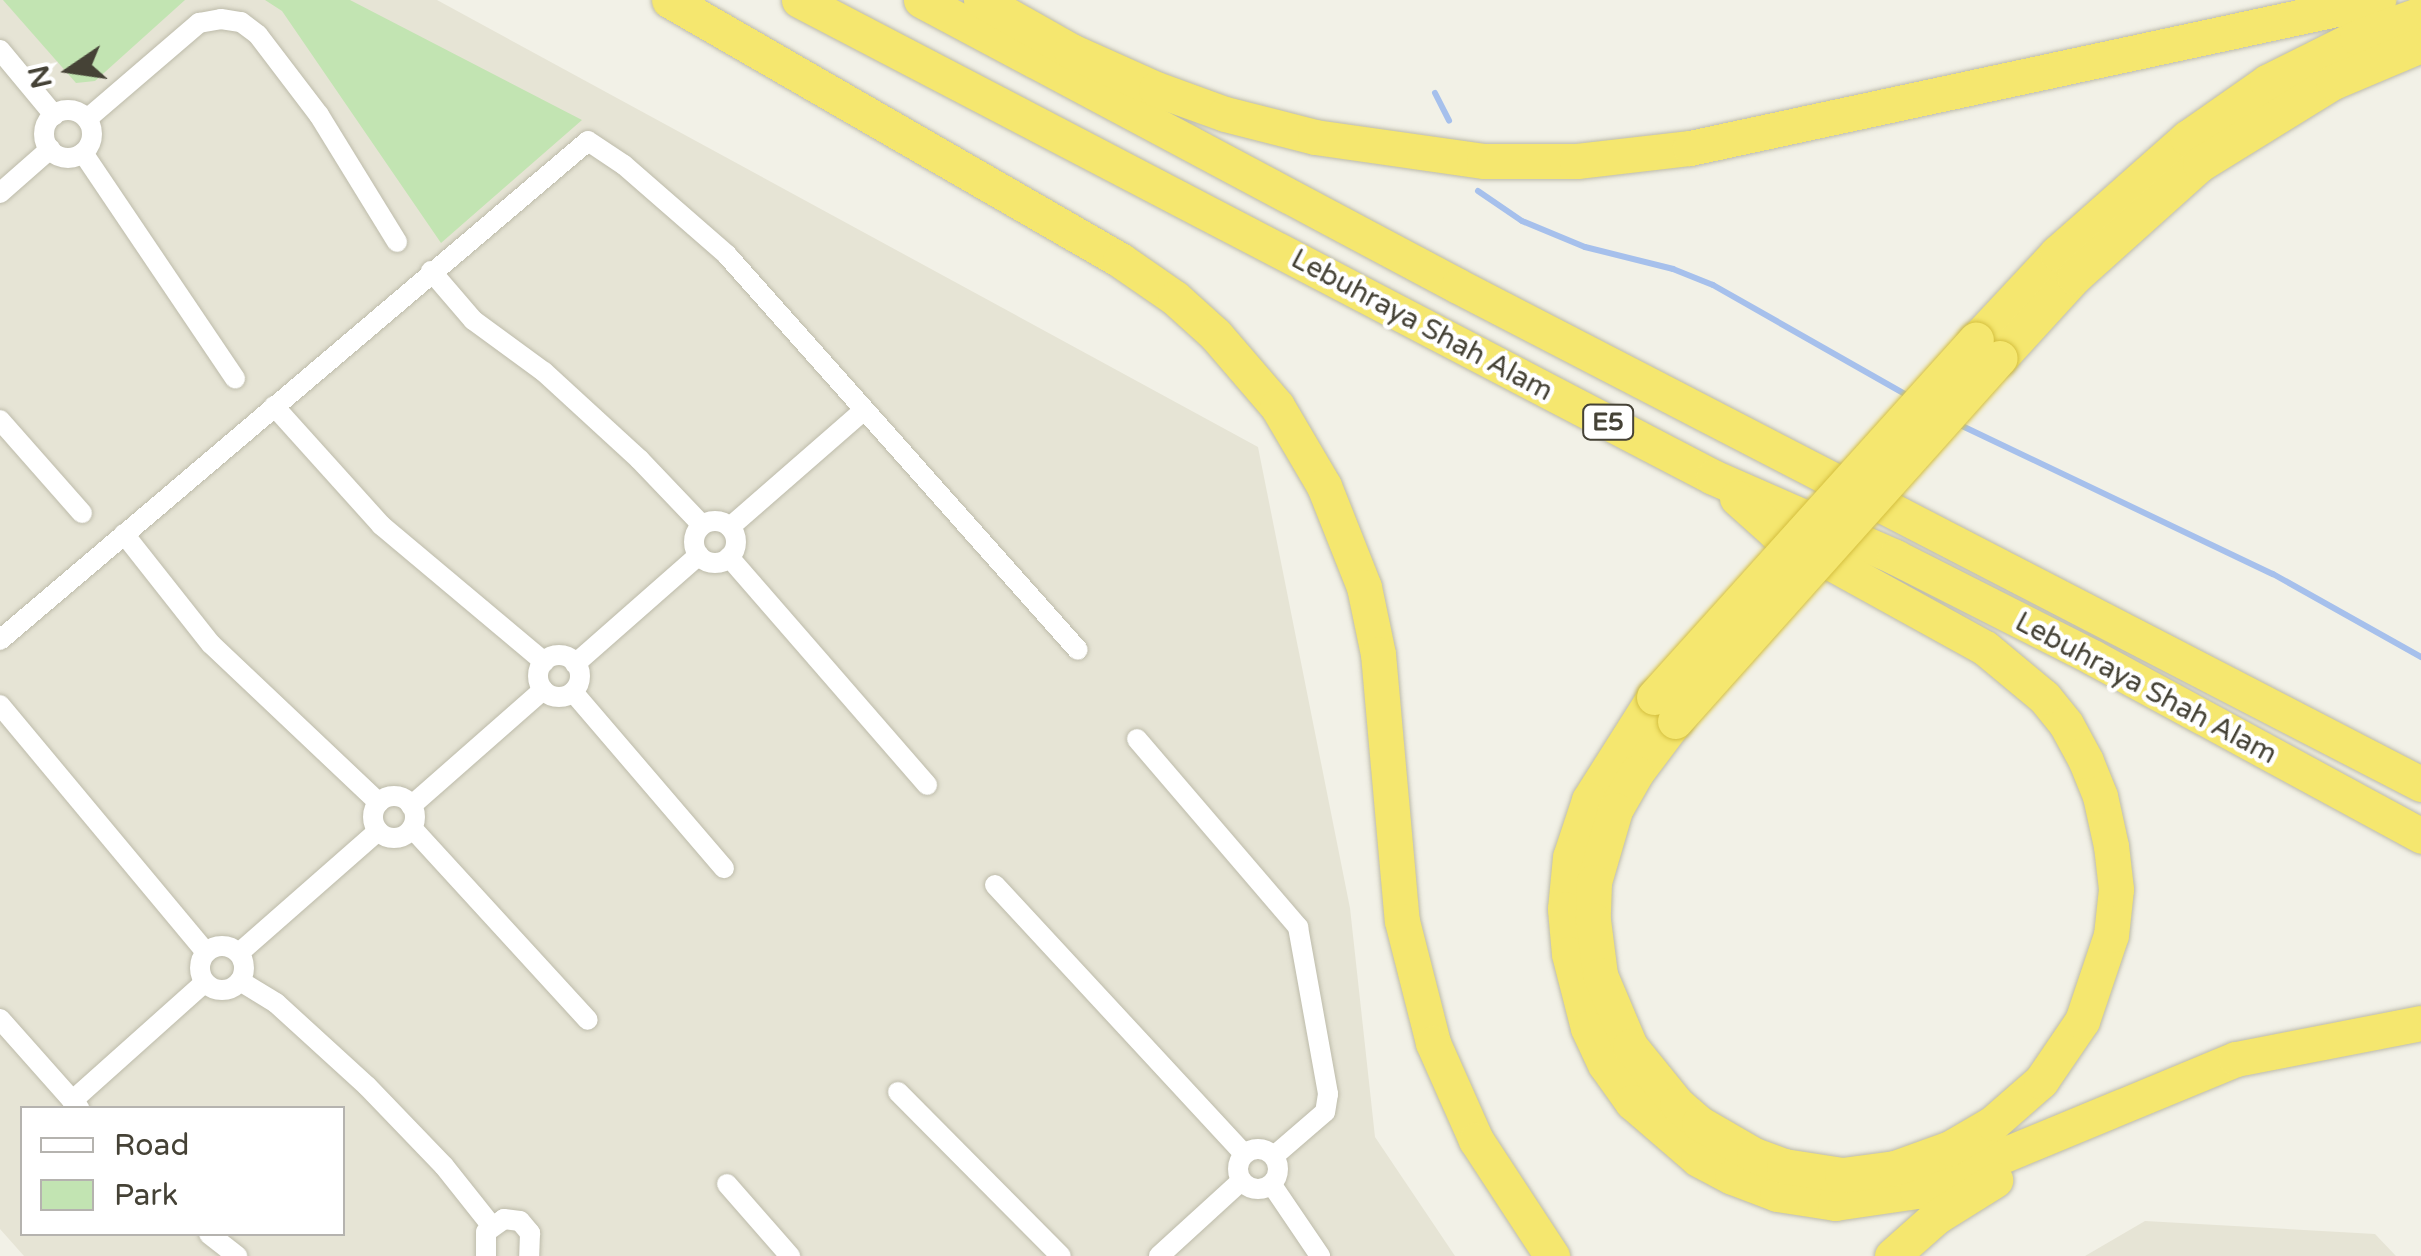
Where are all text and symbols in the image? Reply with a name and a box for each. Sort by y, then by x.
north arrow [20,20,120,120]
text: N [22,62,60,92]
street label: Lebuhraya Shah Alam [1286,242,1558,408]
road number: E5 [1580,402,1636,442]
street label: Lebuhraya Shah Alam [2010,605,2282,771]
legend [20,1106,345,1236]
text: Road [114,1127,189,1164]
text: Park [114,1177,178,1214]

